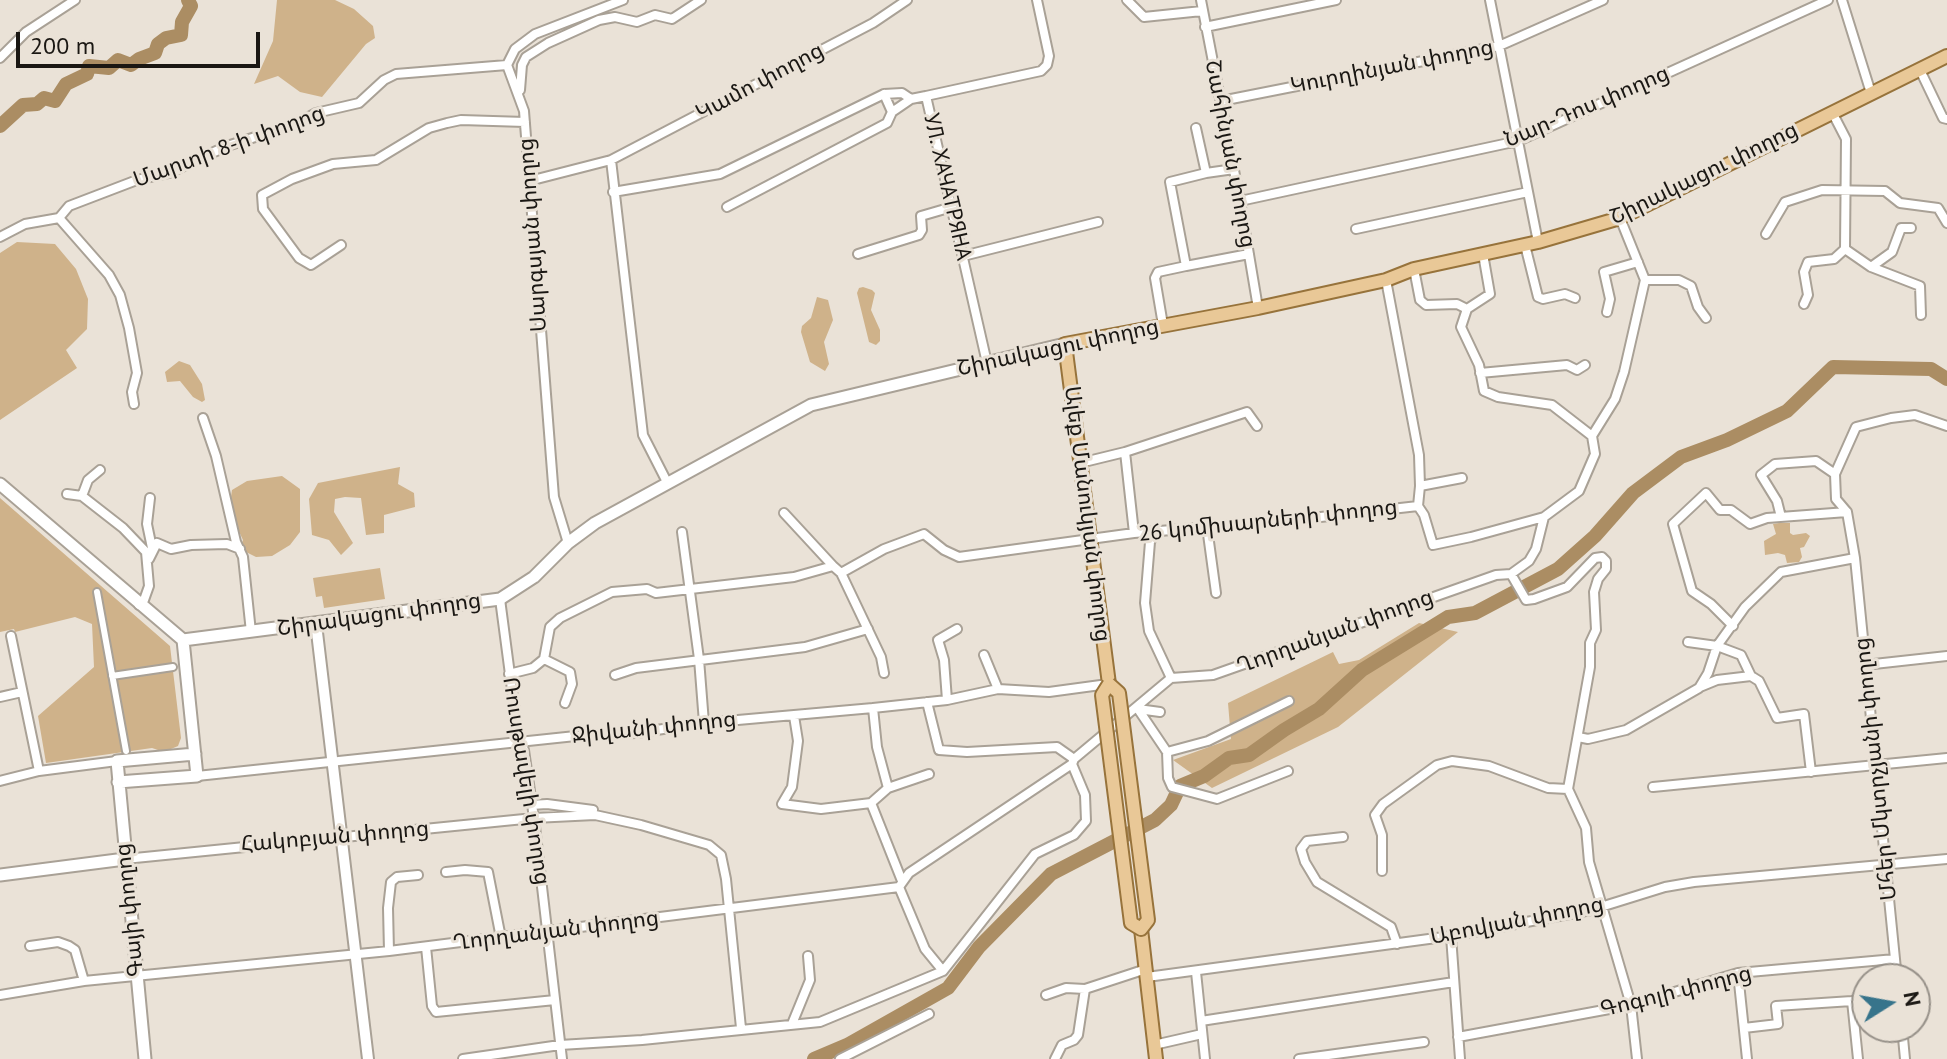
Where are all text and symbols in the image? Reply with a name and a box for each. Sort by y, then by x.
scale bar [20,16,264,66]
text: 200 m [30,30,95,61]
street label: Կուրղինյան փողոց [1288,34,1496,100]
street label: Կամո փողոց [692,37,828,127]
street label: Շահինյան փողոց [1199,58,1261,250]
street label: Նար-Դոս փողոց [1501,60,1673,154]
street label: Մարտի 8-ի փողոց [130,100,328,194]
street label: УЛ. ХАЧАТРЯНА [917,111,977,263]
street label: Շիրակացու փողոց [1606,117,1802,231]
street label: Սարգսյան փողոց [513,137,553,333]
street label: Շիրակացու փողոց [955,314,1161,382]
street label: Ալեք Մանուկյան փողոց [1058,385,1116,643]
street label: 26 կոմիսարների փողոց [1137,494,1399,548]
street label: Ղորղանյան փողոց [1233,584,1437,680]
street label: Շիրակացու փողոց [275,588,483,642]
street label: Մհեր Մկտրչյանի փողոց [1849,636,1903,902]
street label: Ռուսթավելի փողոց [497,675,555,887]
street label: Ջիվանի փողոց [570,706,738,750]
street label: Հակոբյան փողոց [240,816,430,858]
street label: Գայի փողոց [110,842,150,978]
street label: Աբովյան փողոց [1428,891,1606,951]
street label: Ղորղանյան փողոց [451,905,661,957]
street label: Գոգոլի փողոց [1598,960,1754,1024]
north arrow [1851,963,1931,1043]
text: N [1897,989,1928,1009]

